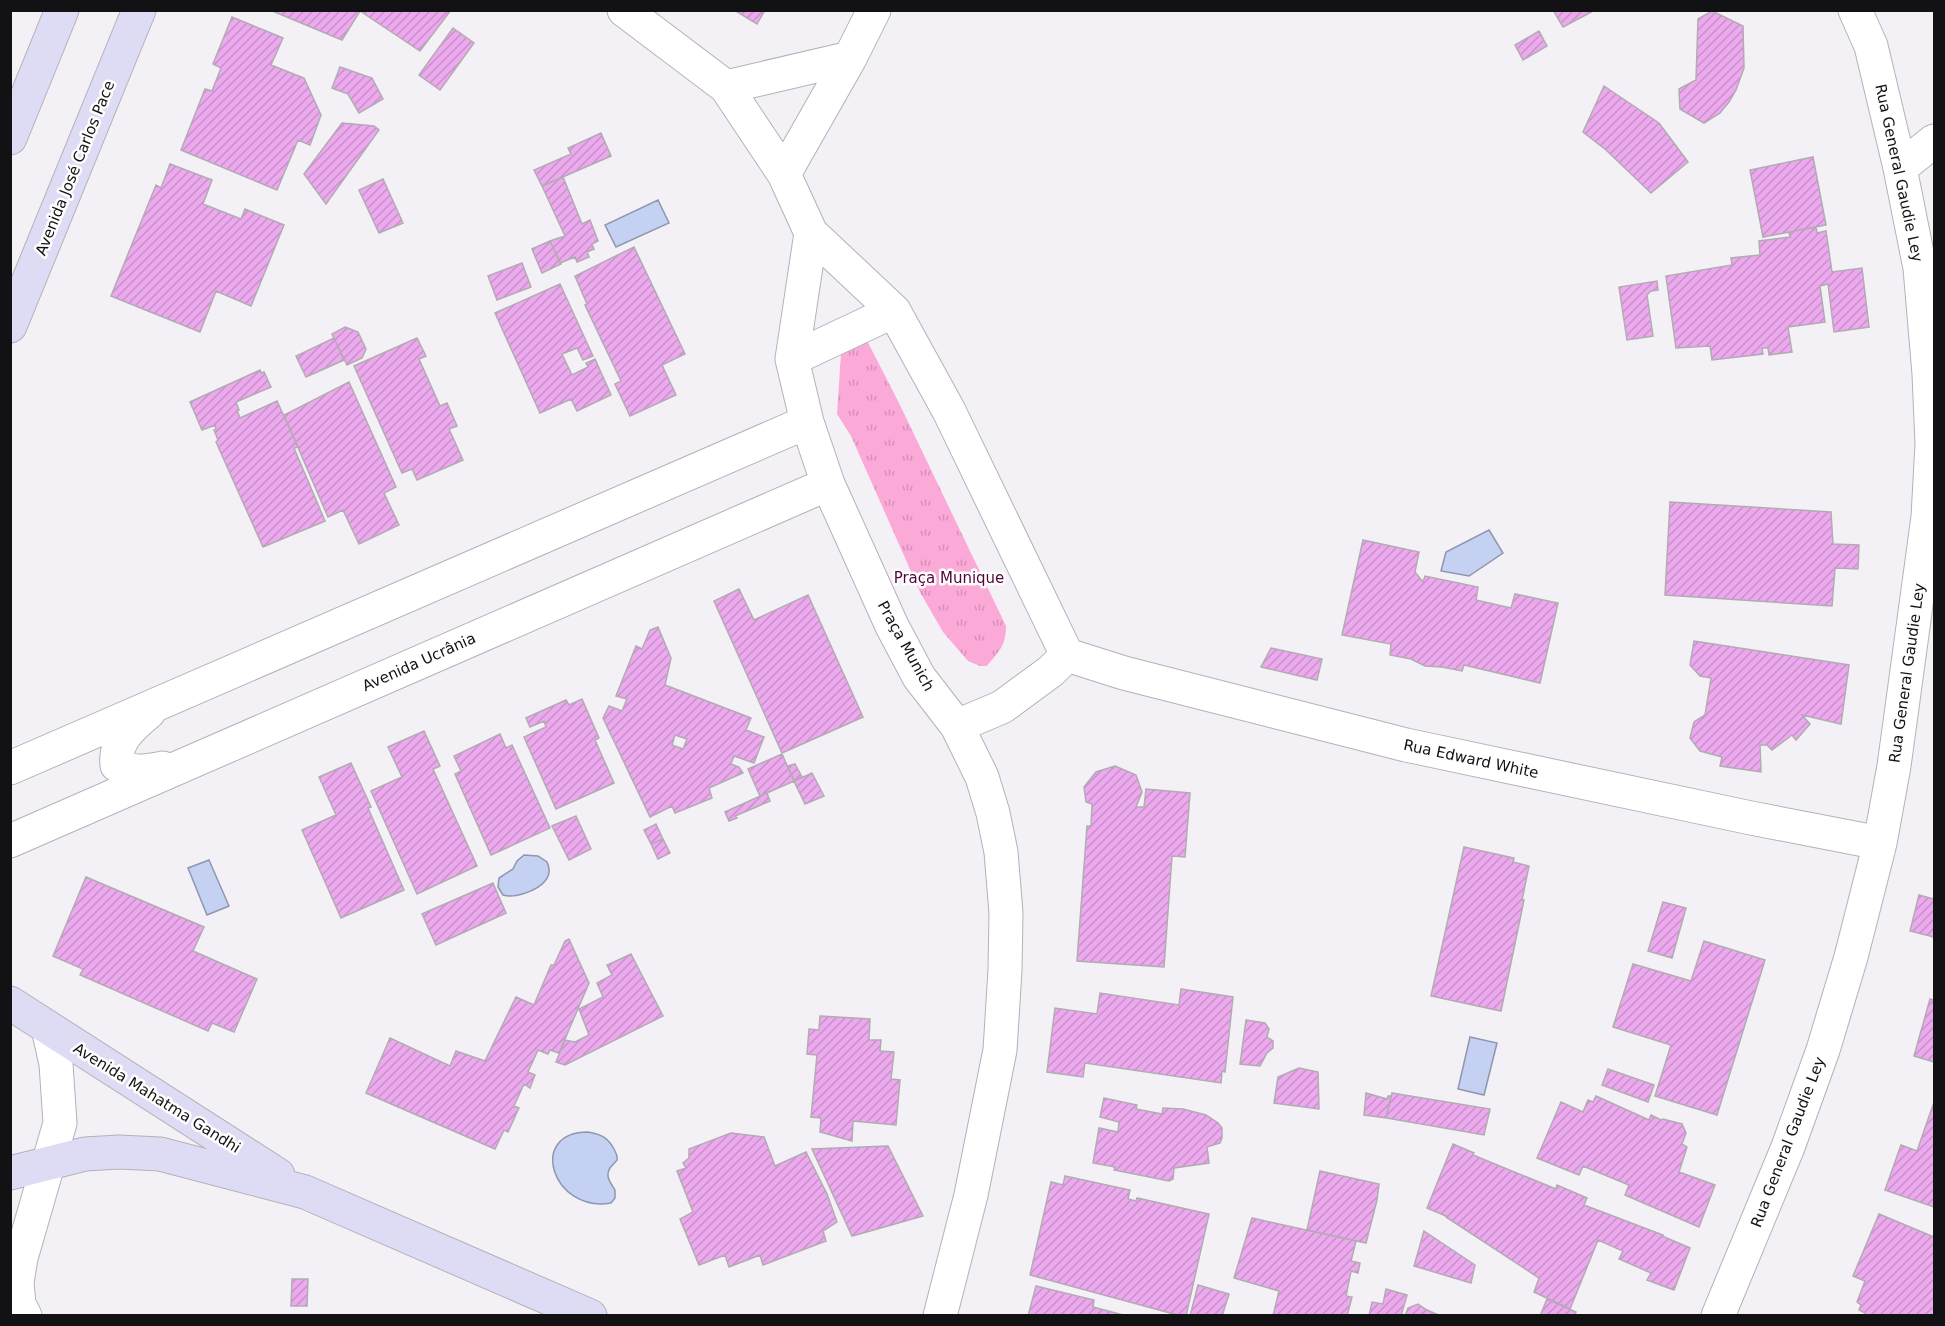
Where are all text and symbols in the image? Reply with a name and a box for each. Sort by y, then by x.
street label: Avenida José Carlos Pace [32,78,118,258]
street label: Rua General Gaudie Ley [1871,82,1927,264]
park label: Praça Munique [894,569,1004,587]
street label: Rua General Gaudie Ley [1885,582,1929,764]
street label: Praça Munich [874,598,938,694]
street label: Avenida Ucrânia [360,629,478,695]
street label: Rua Edward White [1402,736,1540,782]
street label: Avenida Mahatma Gandhi [70,1039,244,1157]
street label: Rua General Gaudie Ley [1747,1054,1829,1230]

